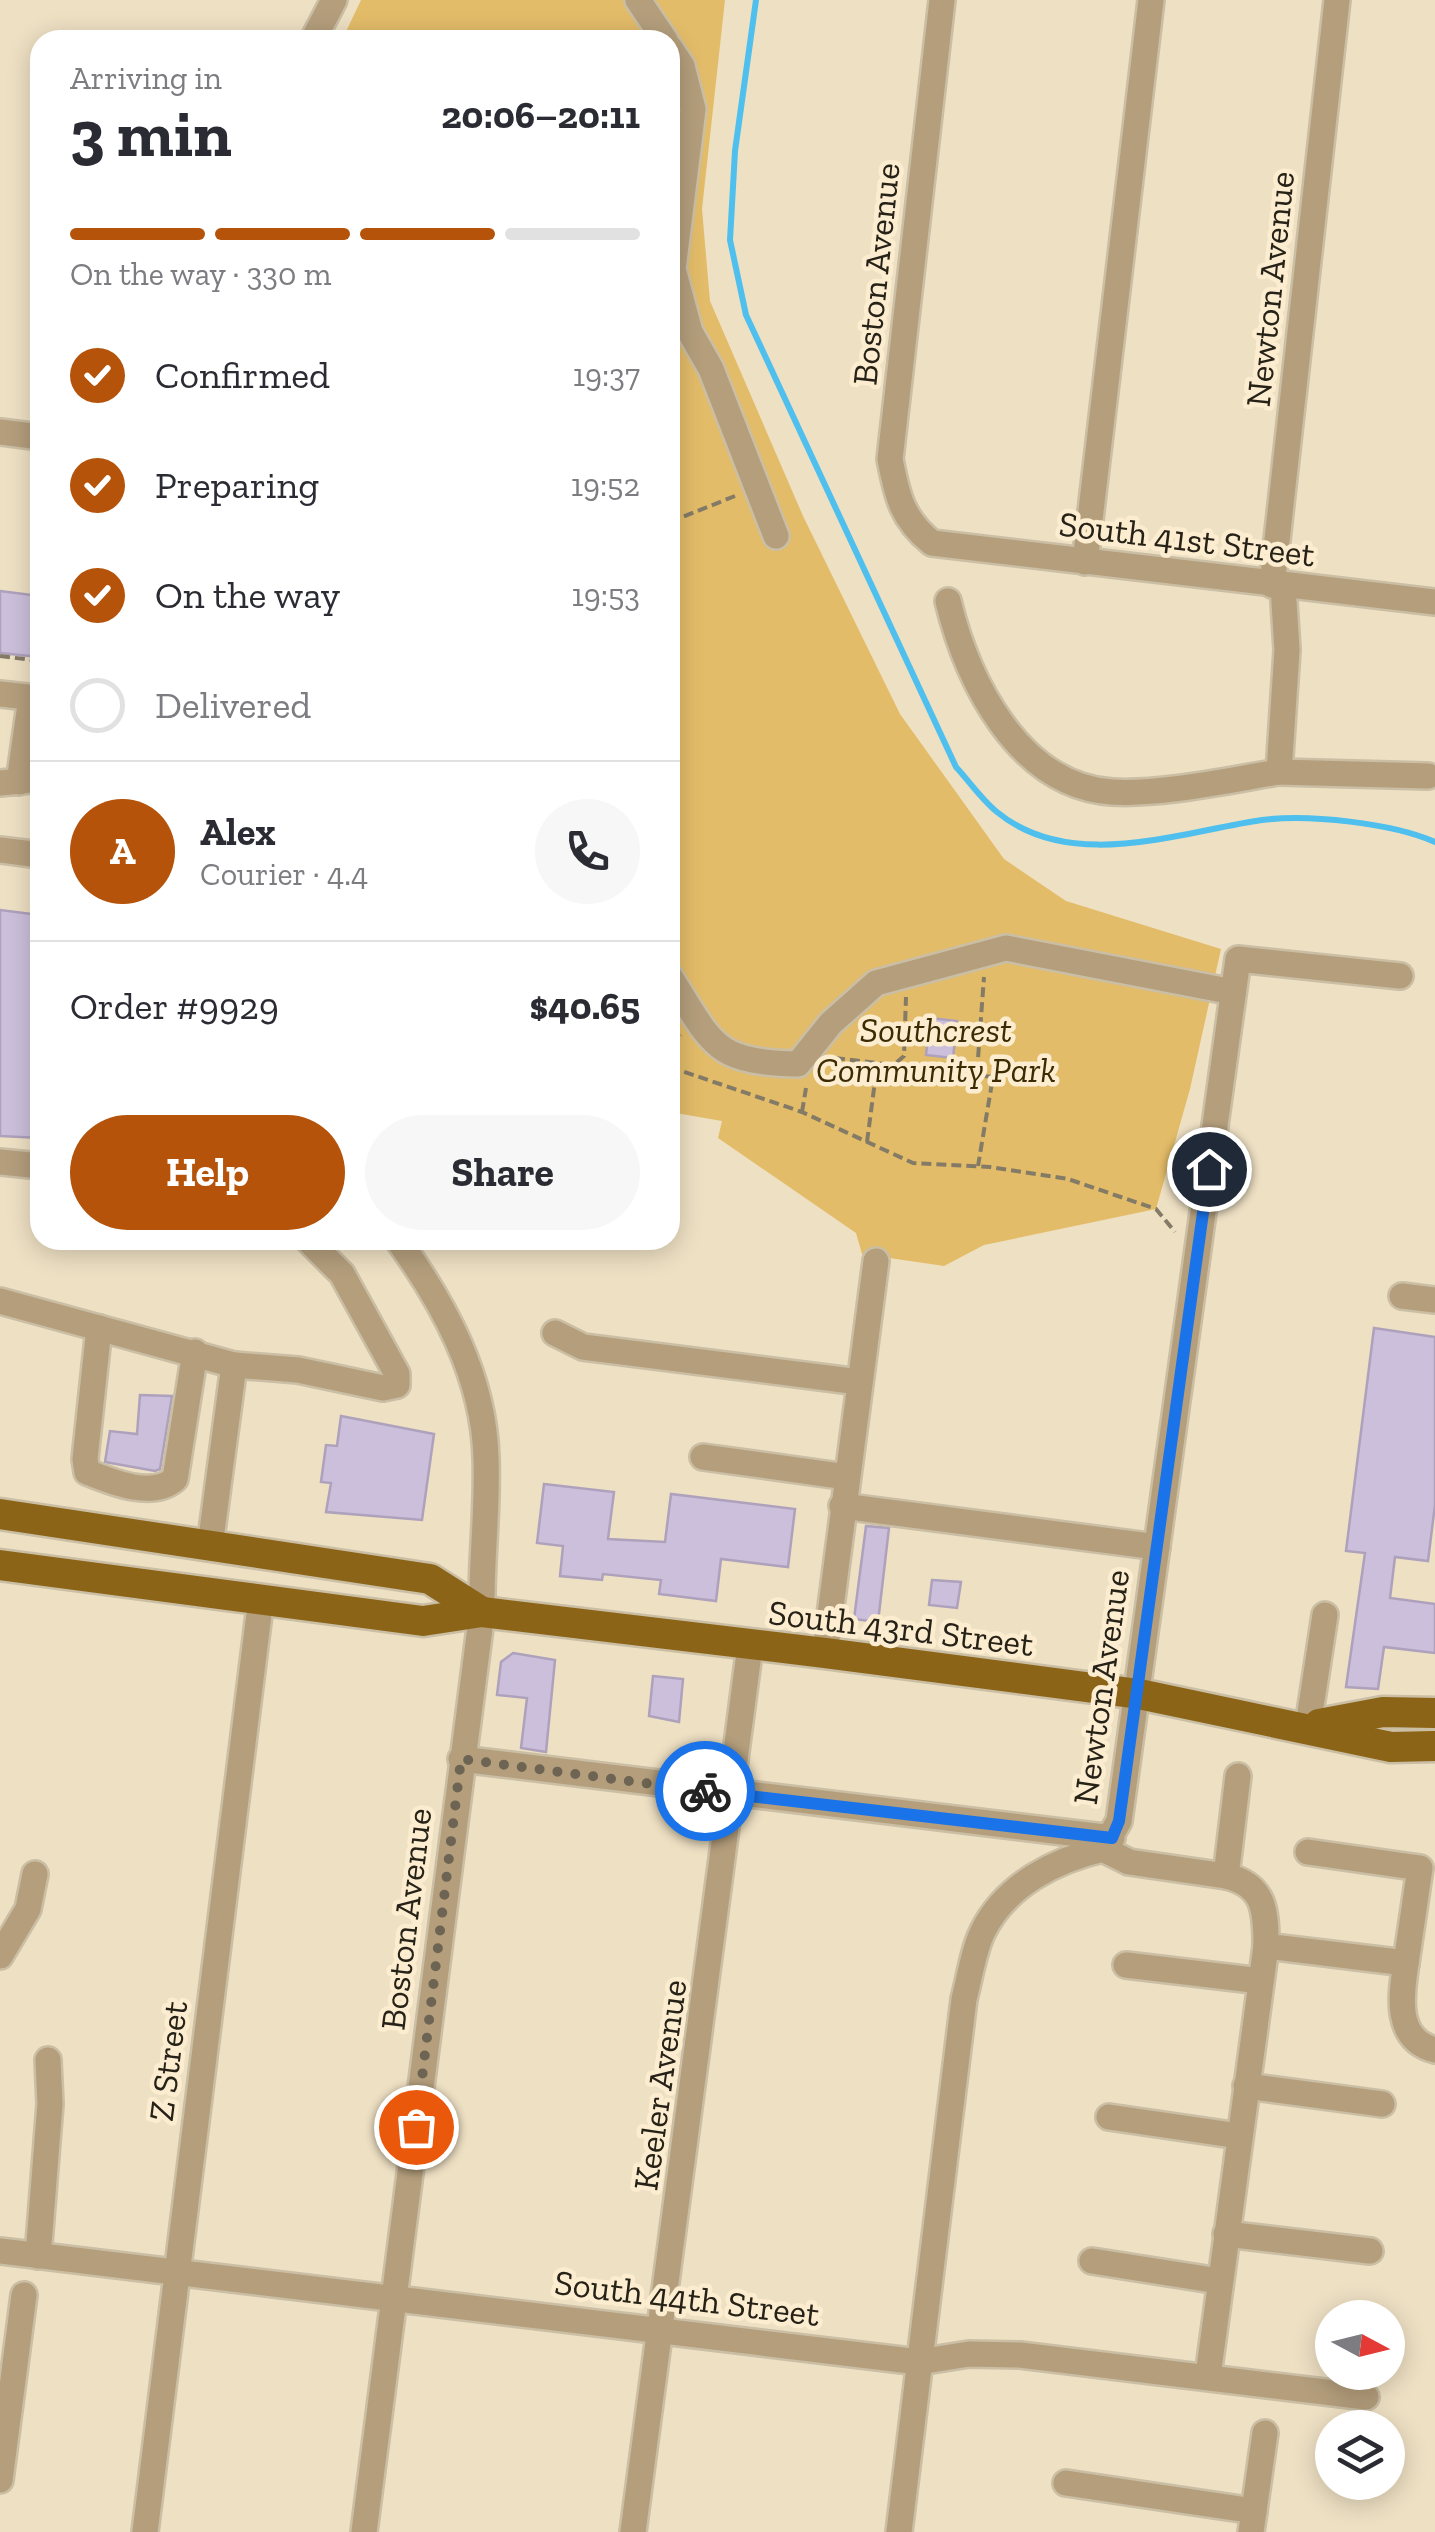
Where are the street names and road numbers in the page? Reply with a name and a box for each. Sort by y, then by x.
street label: Boston Avenue [843,161,909,387]
street label: Newton Avenue [1237,169,1303,409]
street label: South 41st Street [1057,502,1317,576]
street label: Newton Avenue [1064,1567,1138,1807]
street label: South 43rd Street [766,1591,1036,1665]
street label: Boston Avenue [372,1806,440,2032]
street label: Keeler Avenue [624,1977,696,2193]
street label: Z Street [140,1999,196,2123]
street label: South 44th Street [552,2261,822,2335]

